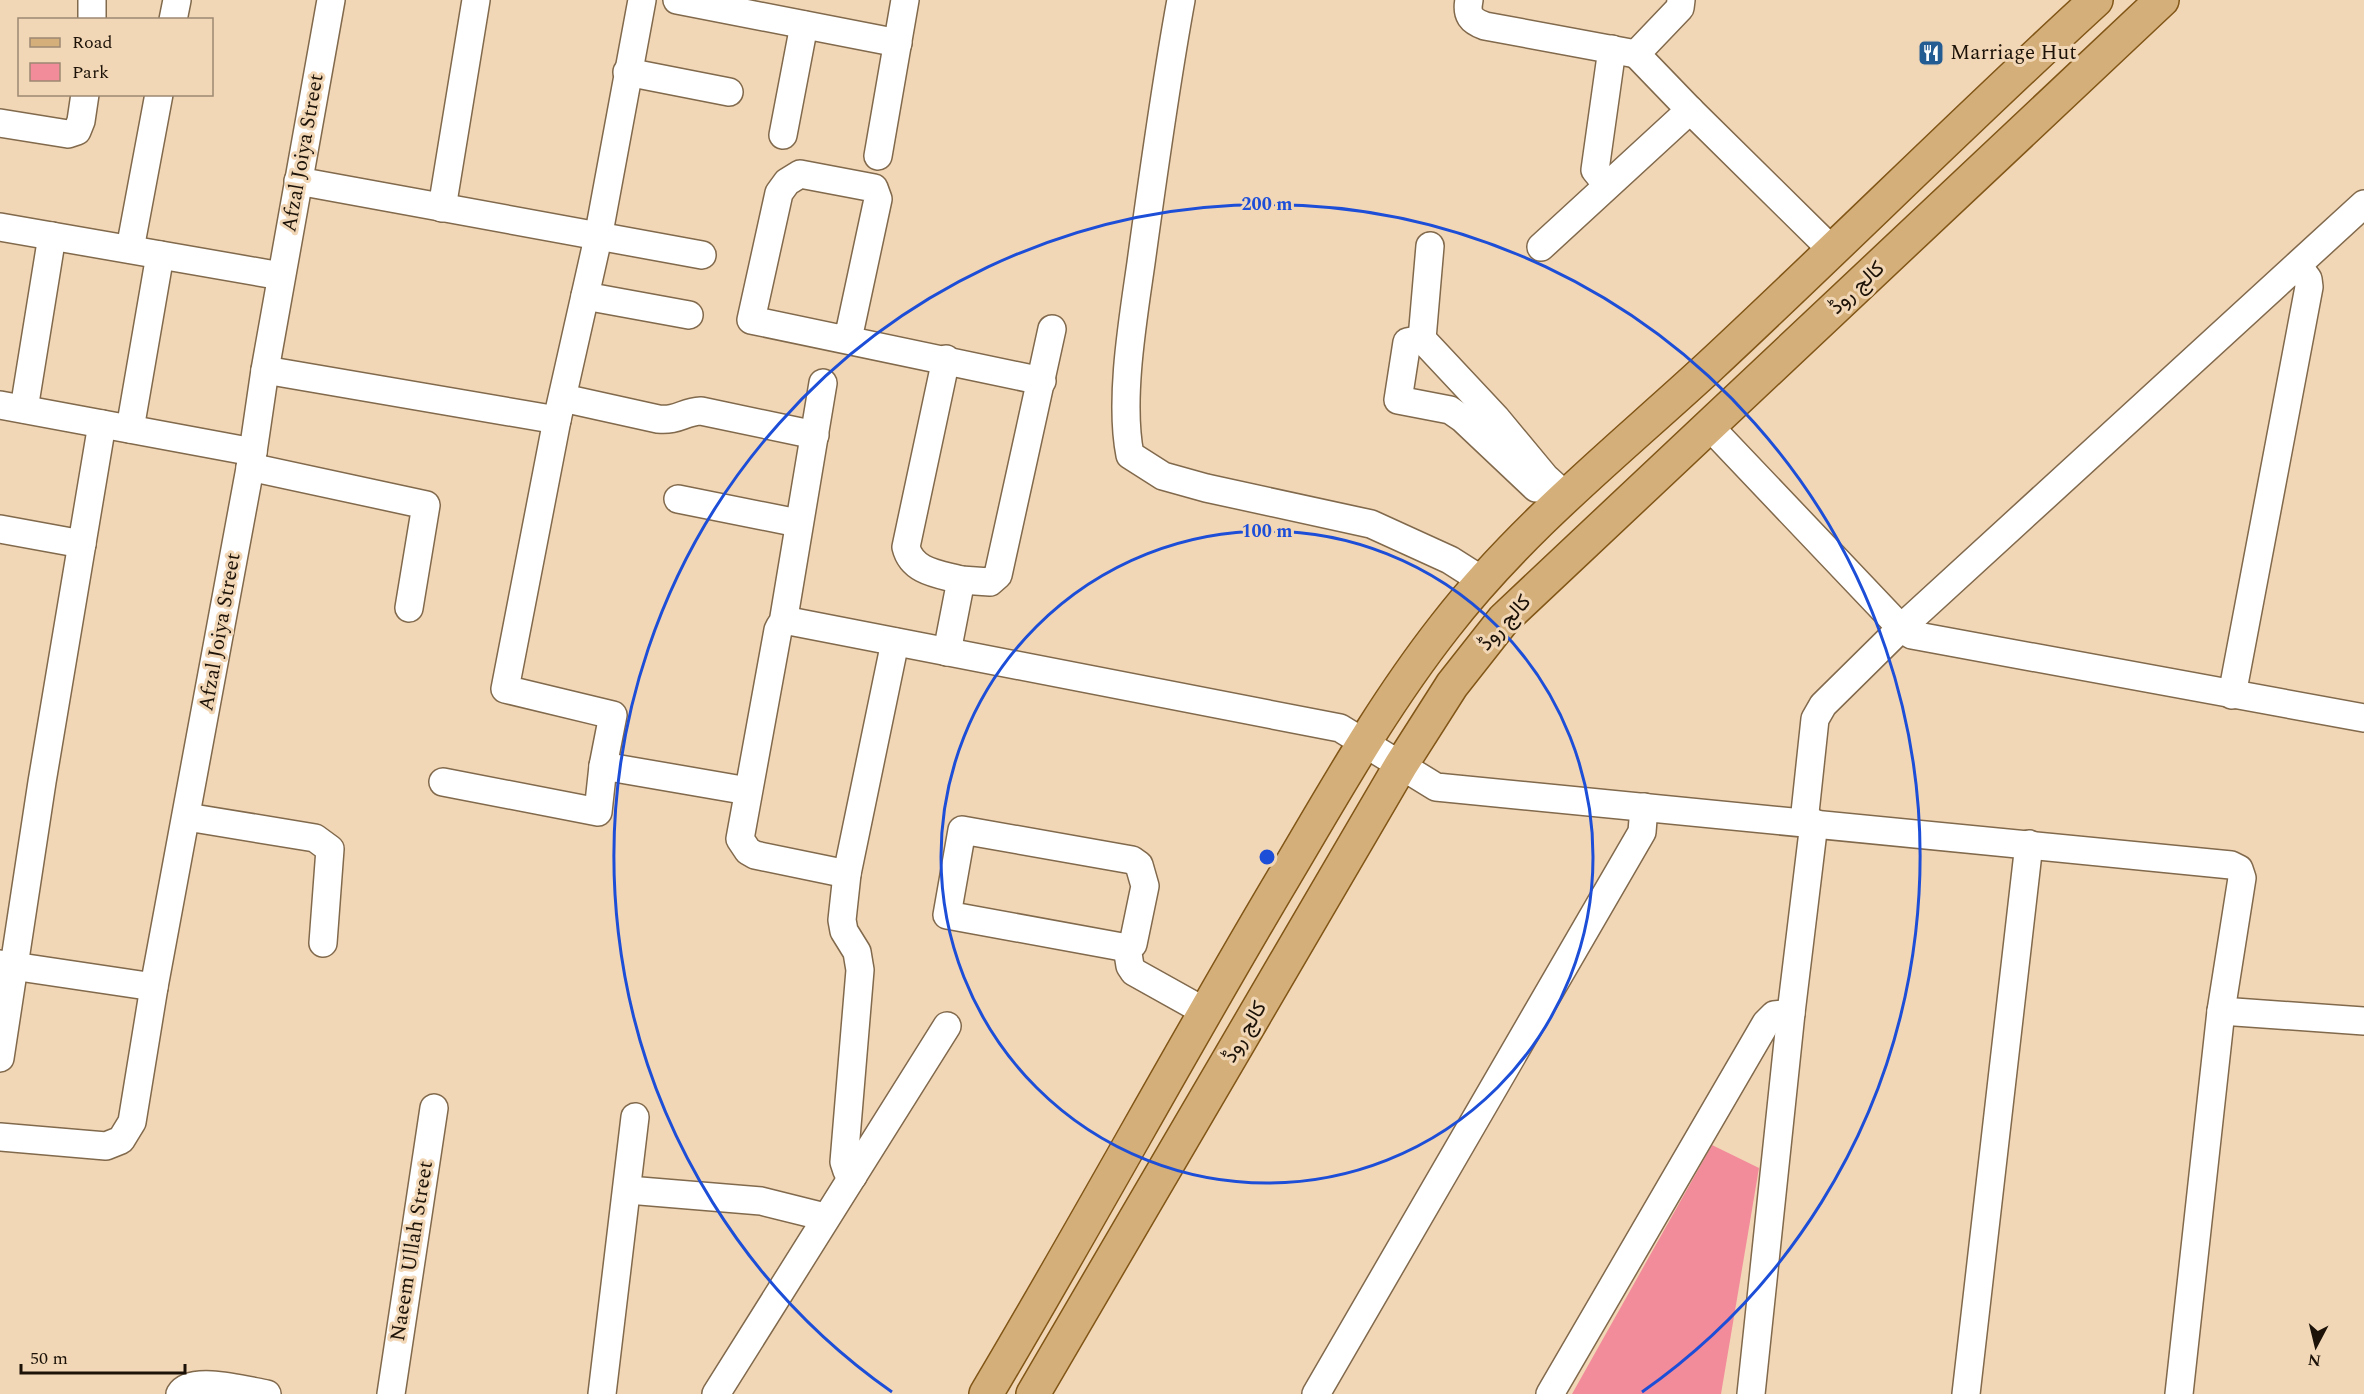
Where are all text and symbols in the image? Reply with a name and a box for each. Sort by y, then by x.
legend [18,18,213,96]
text: Road [72,29,113,56]
place label: Marriage Hut [1950,37,2077,69]
restaurant icon: Marriage Hut [1916,38,1946,68]
text: Park [72,59,109,86]
street label: Afzal Joiya Street [273,71,333,235]
text: 200 m [1241,191,1293,218]
street label: کالج روڈ [1822,254,1892,322]
text: 100 m [1241,518,1293,545]
street label: Afzal Joiya Street [190,550,250,714]
street label: کالج روڈ [1471,587,1539,659]
centre of rings [1257,847,1277,867]
street label: کالج روڈ [1214,995,1276,1069]
street label: Naeem Ullah Street [382,1158,442,1344]
north arrow [2286,1316,2346,1376]
scale bar [21,1337,184,1375]
text: 50 m [30,1345,68,1372]
text: N [2306,1347,2322,1373]

